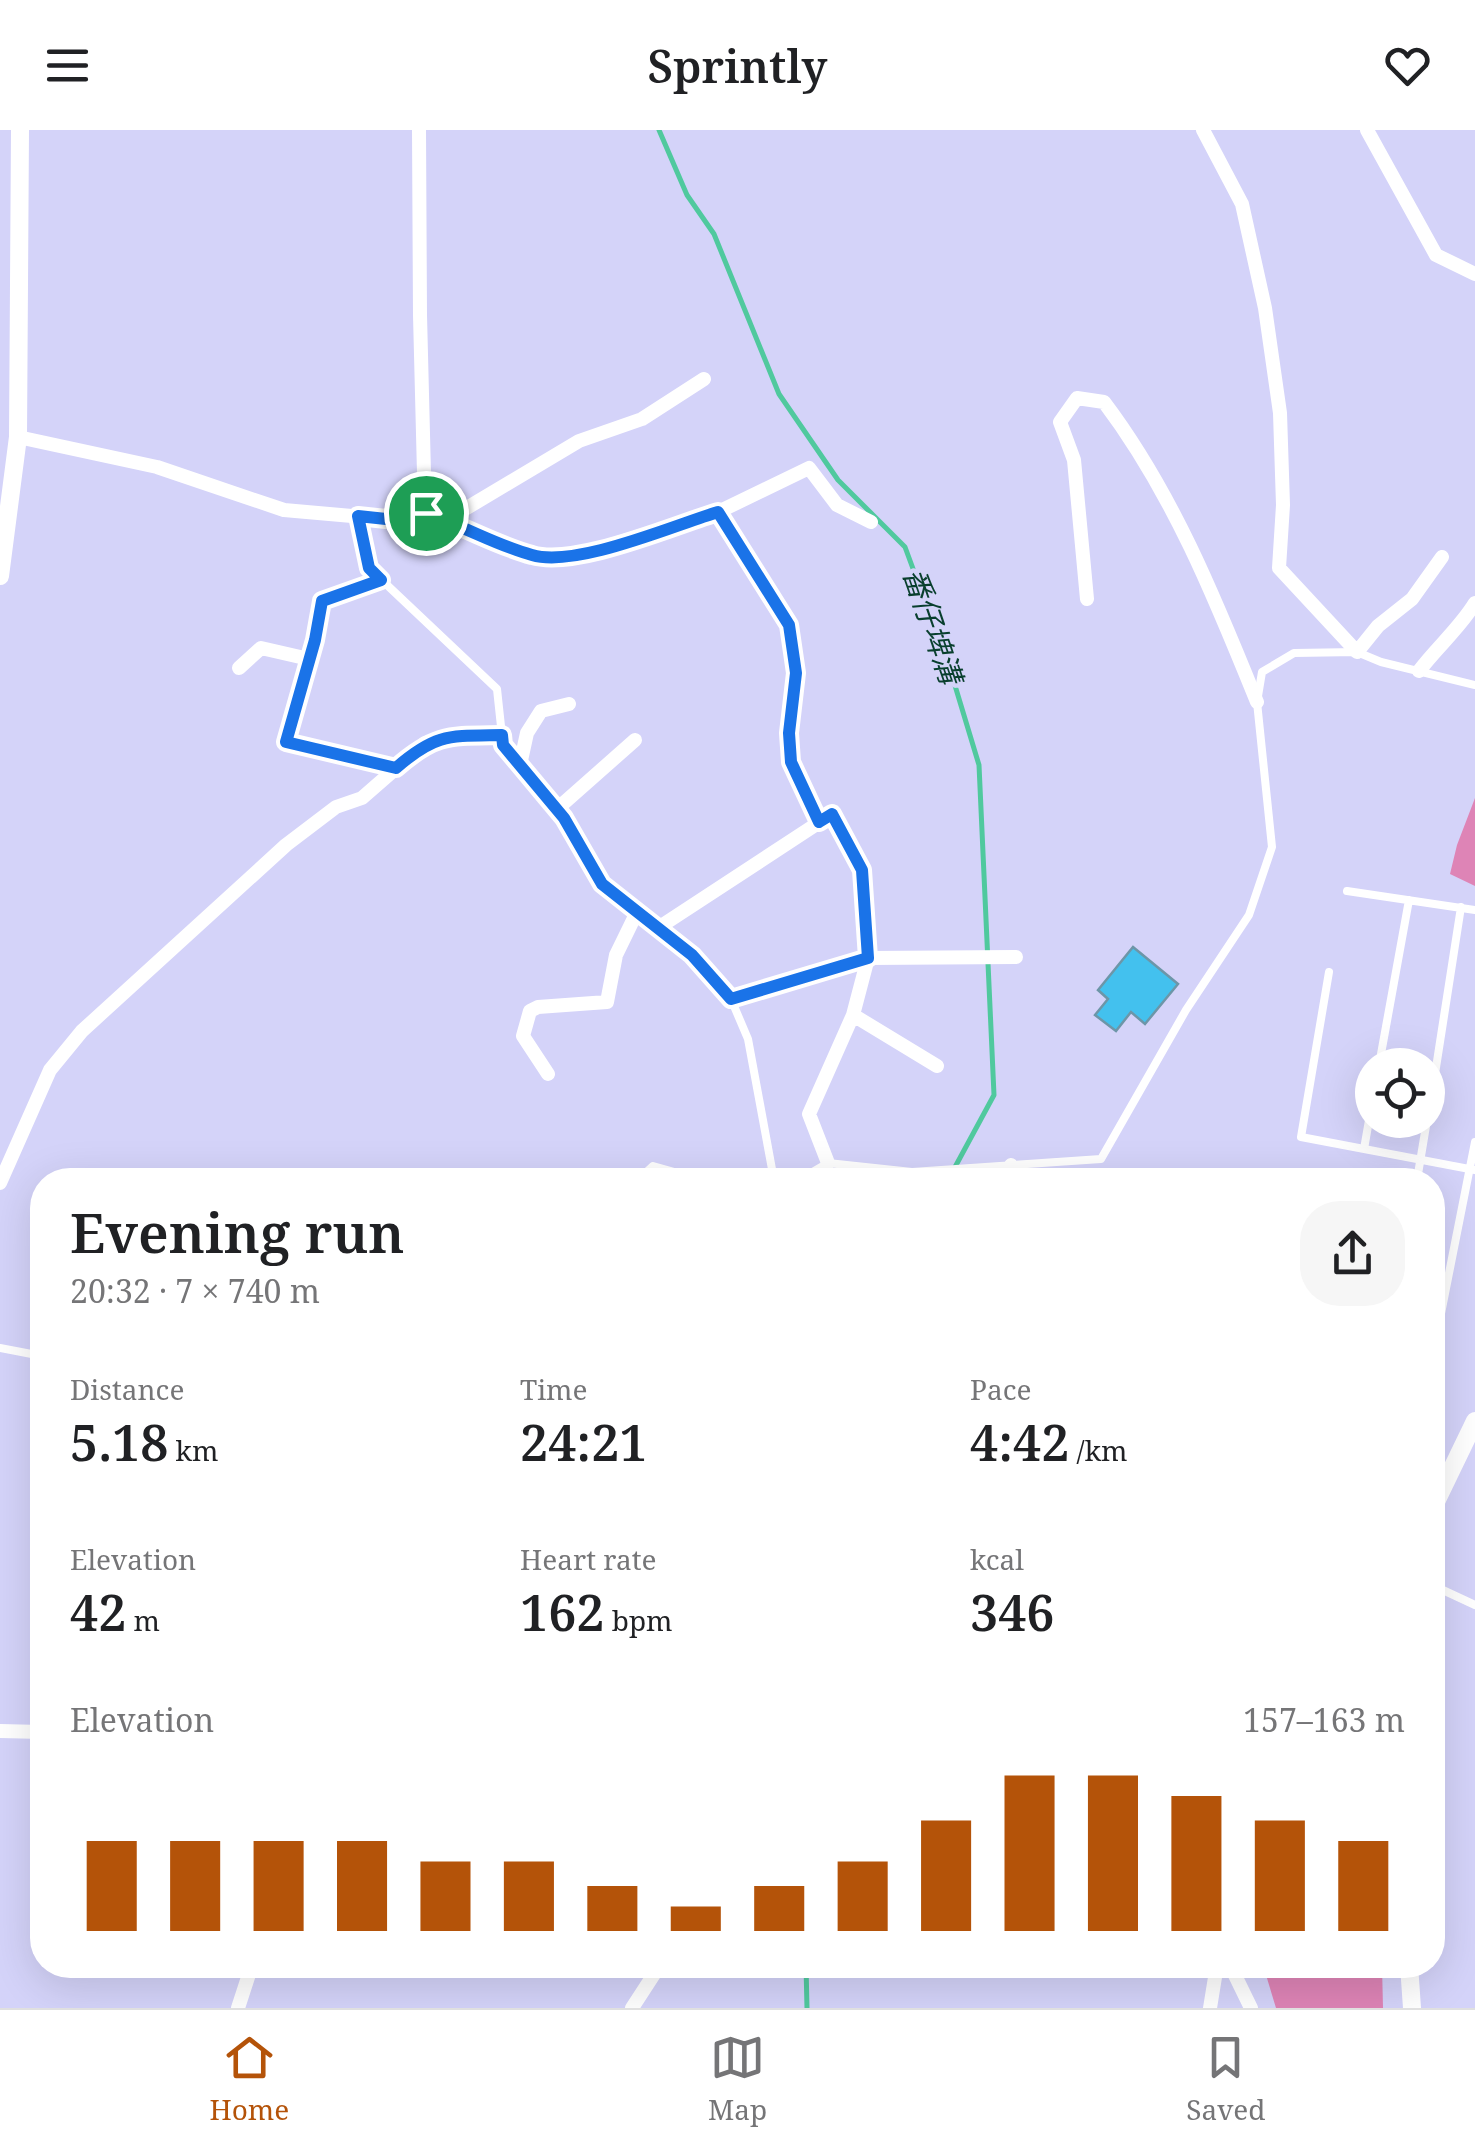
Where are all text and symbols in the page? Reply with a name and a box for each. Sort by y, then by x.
text: Sprintly [648,35,827,96]
icon: menu [40,38,95,93]
icon: heart [1380,38,1435,93]
pin [384,471,469,556]
icon: arrive [399,486,454,541]
water label: 番仔埤溝 [895,562,974,693]
map controls [1355,1048,1445,1138]
button: locate [1355,1048,1445,1138]
text: Evening run [70,1194,405,1269]
button: share [1300,1201,1405,1306]
text: 20:32 · 7 × 740 m [70,1269,320,1312]
text: Distance [70,1370,184,1408]
text: Time [520,1370,588,1408]
text: Pace [970,1370,1031,1408]
text: 5.18 [70,1408,168,1476]
text: 24:21 [520,1408,647,1476]
text: 4:42 [970,1408,1069,1476]
text: km [168,1431,218,1469]
text: /km [1069,1431,1128,1469]
text: Elevation [70,1540,196,1578]
text: Heart rate [520,1540,657,1578]
text: kcal [970,1540,1024,1578]
text: 42 [70,1578,126,1646]
text: 162 [520,1578,604,1646]
text: 346 [970,1578,1054,1646]
text: m [126,1601,160,1639]
text: bpm [604,1601,673,1639]
text: Elevation [70,1698,214,1741]
text: 157–163 m [1243,1698,1405,1741]
tab: Home [209,2030,289,2128]
tab: Map [708,2030,767,2128]
tab: Saved [1186,2030,1266,2128]

